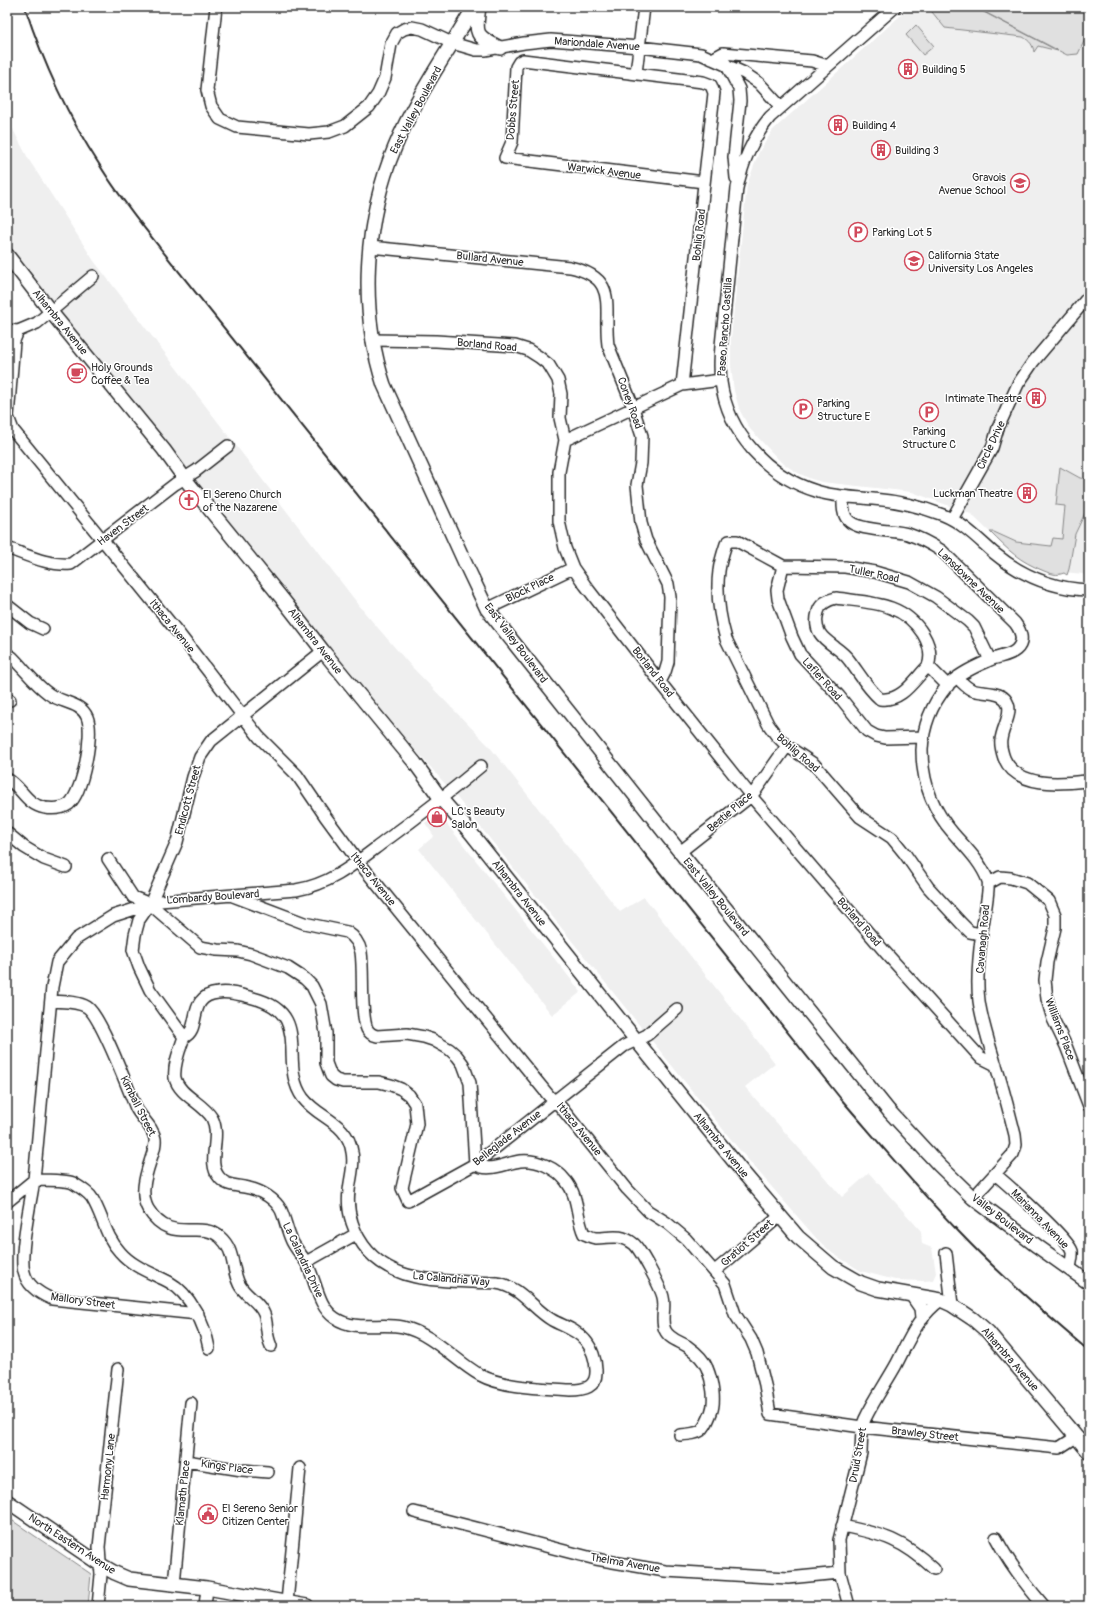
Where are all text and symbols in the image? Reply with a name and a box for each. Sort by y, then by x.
street label: Mariondale Avenue [554,35,641,54]
building icon: Building 5 [897,58,919,80]
place label: Building 5 [922,63,966,76]
street label: East Valley Boulevard [388,64,444,156]
street label: Dobbs Street [504,79,522,141]
building icon: Building 4 [827,114,849,136]
place label: Building 4 [852,119,897,132]
building icon: Building 3 [870,139,892,161]
place label: Building 3 [895,144,939,157]
street label: Warwick Avenue [566,160,642,182]
place label: Gravois Avenue School [938,171,1006,197]
school or university icon: Gravois Avenue School [1009,172,1031,194]
street label: Bohlig Road [690,208,708,262]
parking icon: Parking Lot 5 [847,221,869,243]
place label: Parking Lot 5 [872,226,932,239]
street label: Bullard Avenue [456,249,525,269]
place label: California State University Los Angeles [928,249,1033,275]
school or university icon: California State University Los Angeles [903,250,925,272]
street label: Paseo Rancho Castilla [715,277,735,377]
street label: Alhambra Avenue [30,287,91,358]
street label: Borland Road [456,336,518,354]
place label: Holy Grounds Coffee & Tea [91,361,153,387]
cafe icon: Holy Grounds Coffee & Tea [66,362,88,384]
street label: Coney Road [615,375,645,431]
building icon: Intimate Theatre [1025,387,1047,409]
place label: Intimate Theatre [945,392,1023,405]
place label: Parking Structure E [817,397,870,423]
parking icon: Parking Structure E [792,398,814,420]
parking icon: Parking Structure C [918,401,940,423]
street label: Circle Drive [974,418,1008,471]
place label: Parking Structure C [902,425,956,451]
building icon: Luckman Theatre [1016,482,1038,504]
place label: Luckman Theatre [933,487,1014,500]
place label: El Sereno Church of the Nazarene [203,488,281,514]
church icon: El Sereno Church of the Nazarene [178,489,200,511]
street label: Haven Street [95,501,152,548]
street label: Lansdowne Avenue [935,546,1008,617]
street label: Tuller Road [848,562,900,586]
street label: Block Place [504,570,557,605]
street label: Ithaca Avenue [147,597,198,656]
street label: East Valley Boulevard [482,600,550,686]
street label: Alhambra Avenue [285,605,345,677]
street label: Borland Road [629,644,677,700]
street label: Lafler Road [799,655,845,703]
street label: Bohlig Road [774,731,822,775]
street label: Endicott Street [172,763,204,836]
street label: Beatie Place [705,789,756,835]
place label: LC's Beauty Salon [451,805,505,831]
shop icon: LC's Beauty Salon [426,806,448,828]
street label: Ithaca Avenue [348,850,399,909]
street label: East Valley Boulevard [680,855,752,939]
street label: Alhambra Avenue [489,857,549,929]
street label: Lombardy Boulevard [166,887,260,907]
street label: Borland Road [834,895,884,949]
street label: Cavanagh Road [974,904,992,974]
street label: Williams Place [1042,996,1078,1062]
street label: Kimball Street [117,1074,159,1139]
street label: Ithaca Avenue [554,1100,605,1159]
street label: Belleglade Avenue [470,1107,544,1169]
street label: Alhambra Avenue [691,1110,752,1181]
street label: Marianna Avenue [1008,1187,1072,1252]
street label: Valley Boulevard [969,1191,1035,1247]
street label: Gratiot Street [718,1216,776,1269]
street label: La Calandria Drive [280,1220,326,1300]
street label: La Calandria Way [412,1269,490,1289]
street label: Mallory Street [50,1290,117,1312]
street label: Alhambra Avenue [979,1324,1042,1394]
street label: Brawley Street [891,1424,960,1444]
street label: Druid Street [847,1426,869,1484]
street label: Harmony Lane [98,1432,118,1501]
street label: Kings Place [200,1457,254,1477]
street label: Klamath Place [173,1459,193,1526]
place label: El Sereno Senior Citizen Center [222,1502,298,1528]
public building icon: El Sereno Senior Citizen Center [197,1503,219,1525]
street label: North Eastern Avenue [26,1511,118,1577]
street label: Thelma Avenue [589,1550,661,1576]

